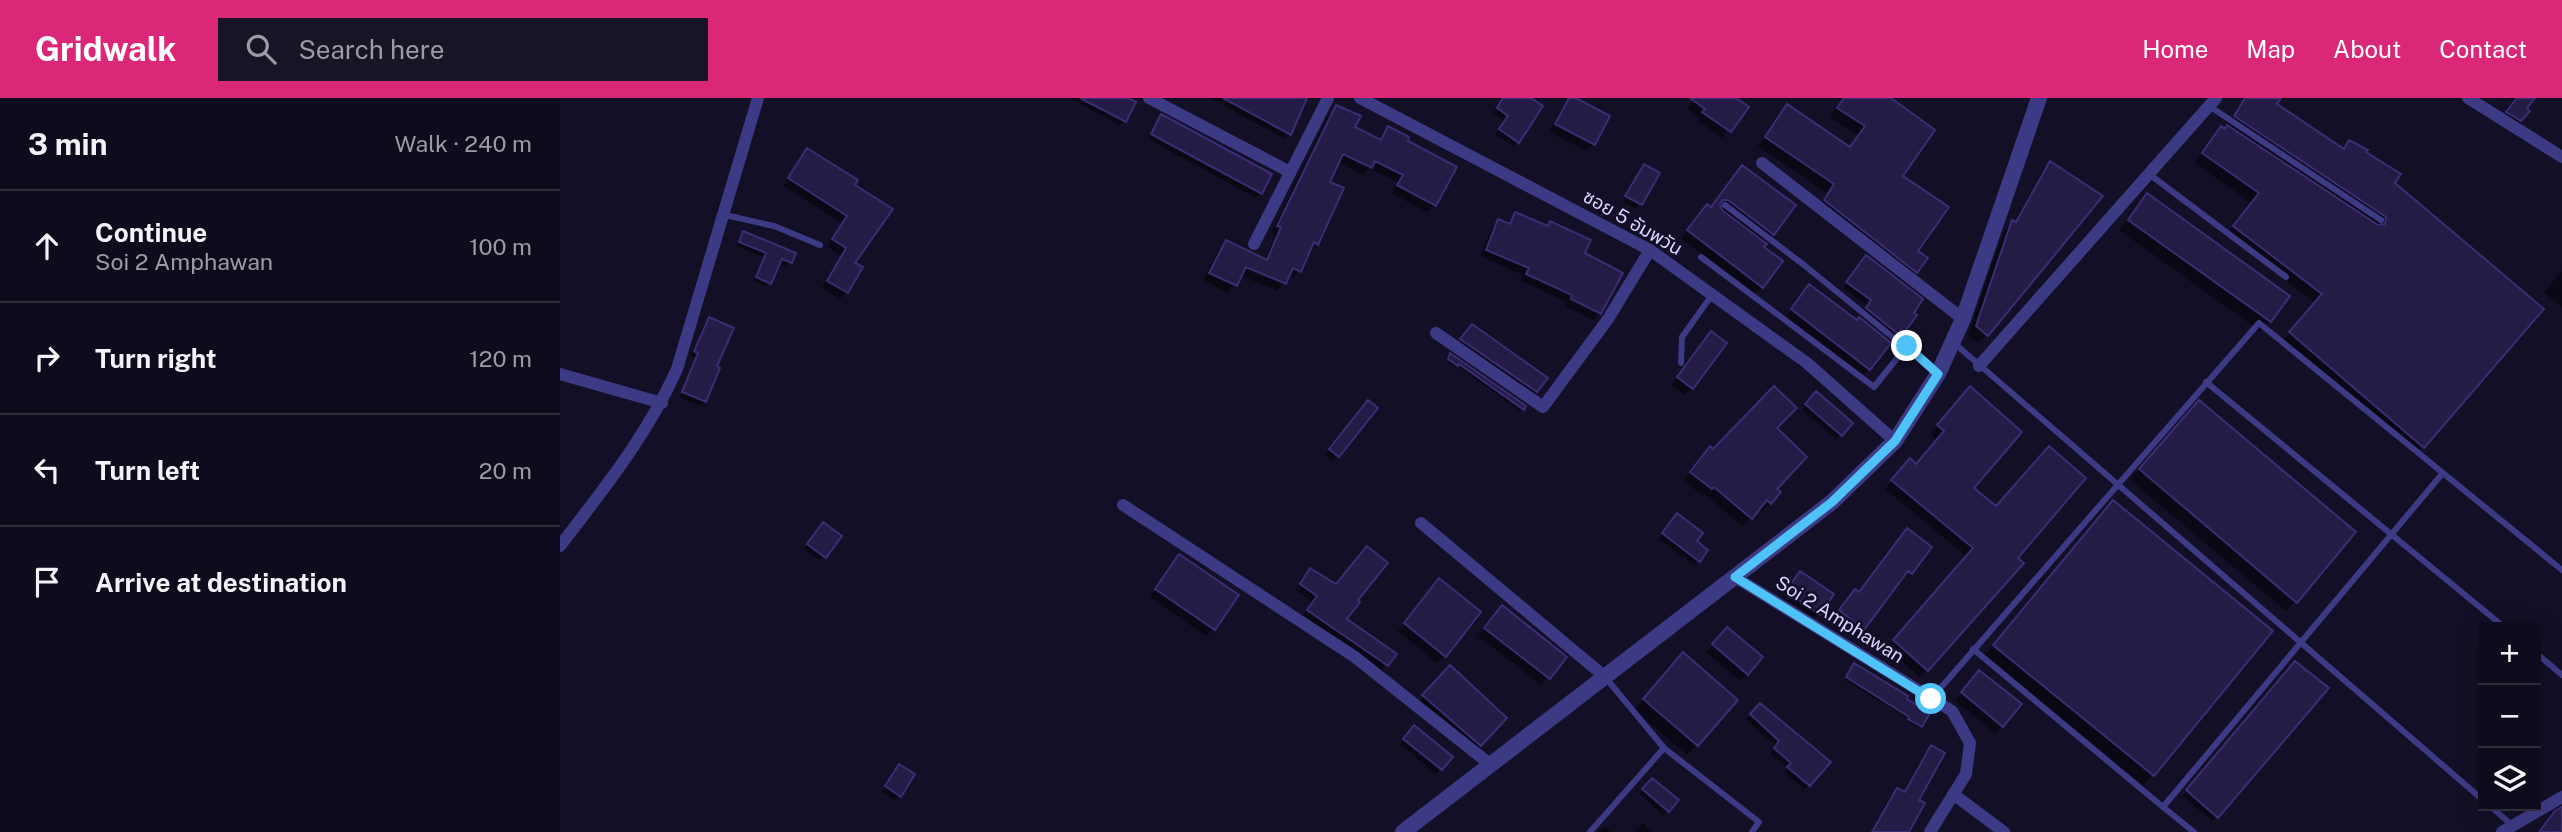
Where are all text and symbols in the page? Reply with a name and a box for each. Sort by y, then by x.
search box [218,18,708,81]
text: Gridwalk [35,30,176,68]
icon: search [242,30,280,68]
text: Search here [298,34,444,65]
text: Home [2142,35,2208,63]
text: Map [2246,35,2295,63]
text: About [2333,35,2401,63]
text: Contact [2439,35,2527,63]
text: 3 min [28,126,107,162]
text: Walk · 240 m [395,130,532,157]
street label: ซอย 5 อัมพวัน [1579,185,1687,259]
text: Continue [95,217,207,248]
icon: ahead [28,227,66,265]
text: 100 m [469,233,532,260]
text: Soi 2 Amphawan [95,248,273,275]
route end [1891,330,1922,361]
icon: right [28,339,66,377]
text: Turn right [95,343,217,374]
text: 120 m [469,345,532,372]
icon: left [28,451,66,489]
text: Turn left [95,455,200,486]
text: 20 m [479,457,532,484]
icon: arrive [28,563,66,601]
text: Arrive at destination [95,567,347,598]
street label: Soi 2 Amphawan [1772,571,1908,667]
map controls [2478,622,2541,811]
button: + [2478,622,2541,685]
route start [1915,683,1946,714]
button: − [2478,685,2541,748]
button: layers [2478,748,2541,811]

